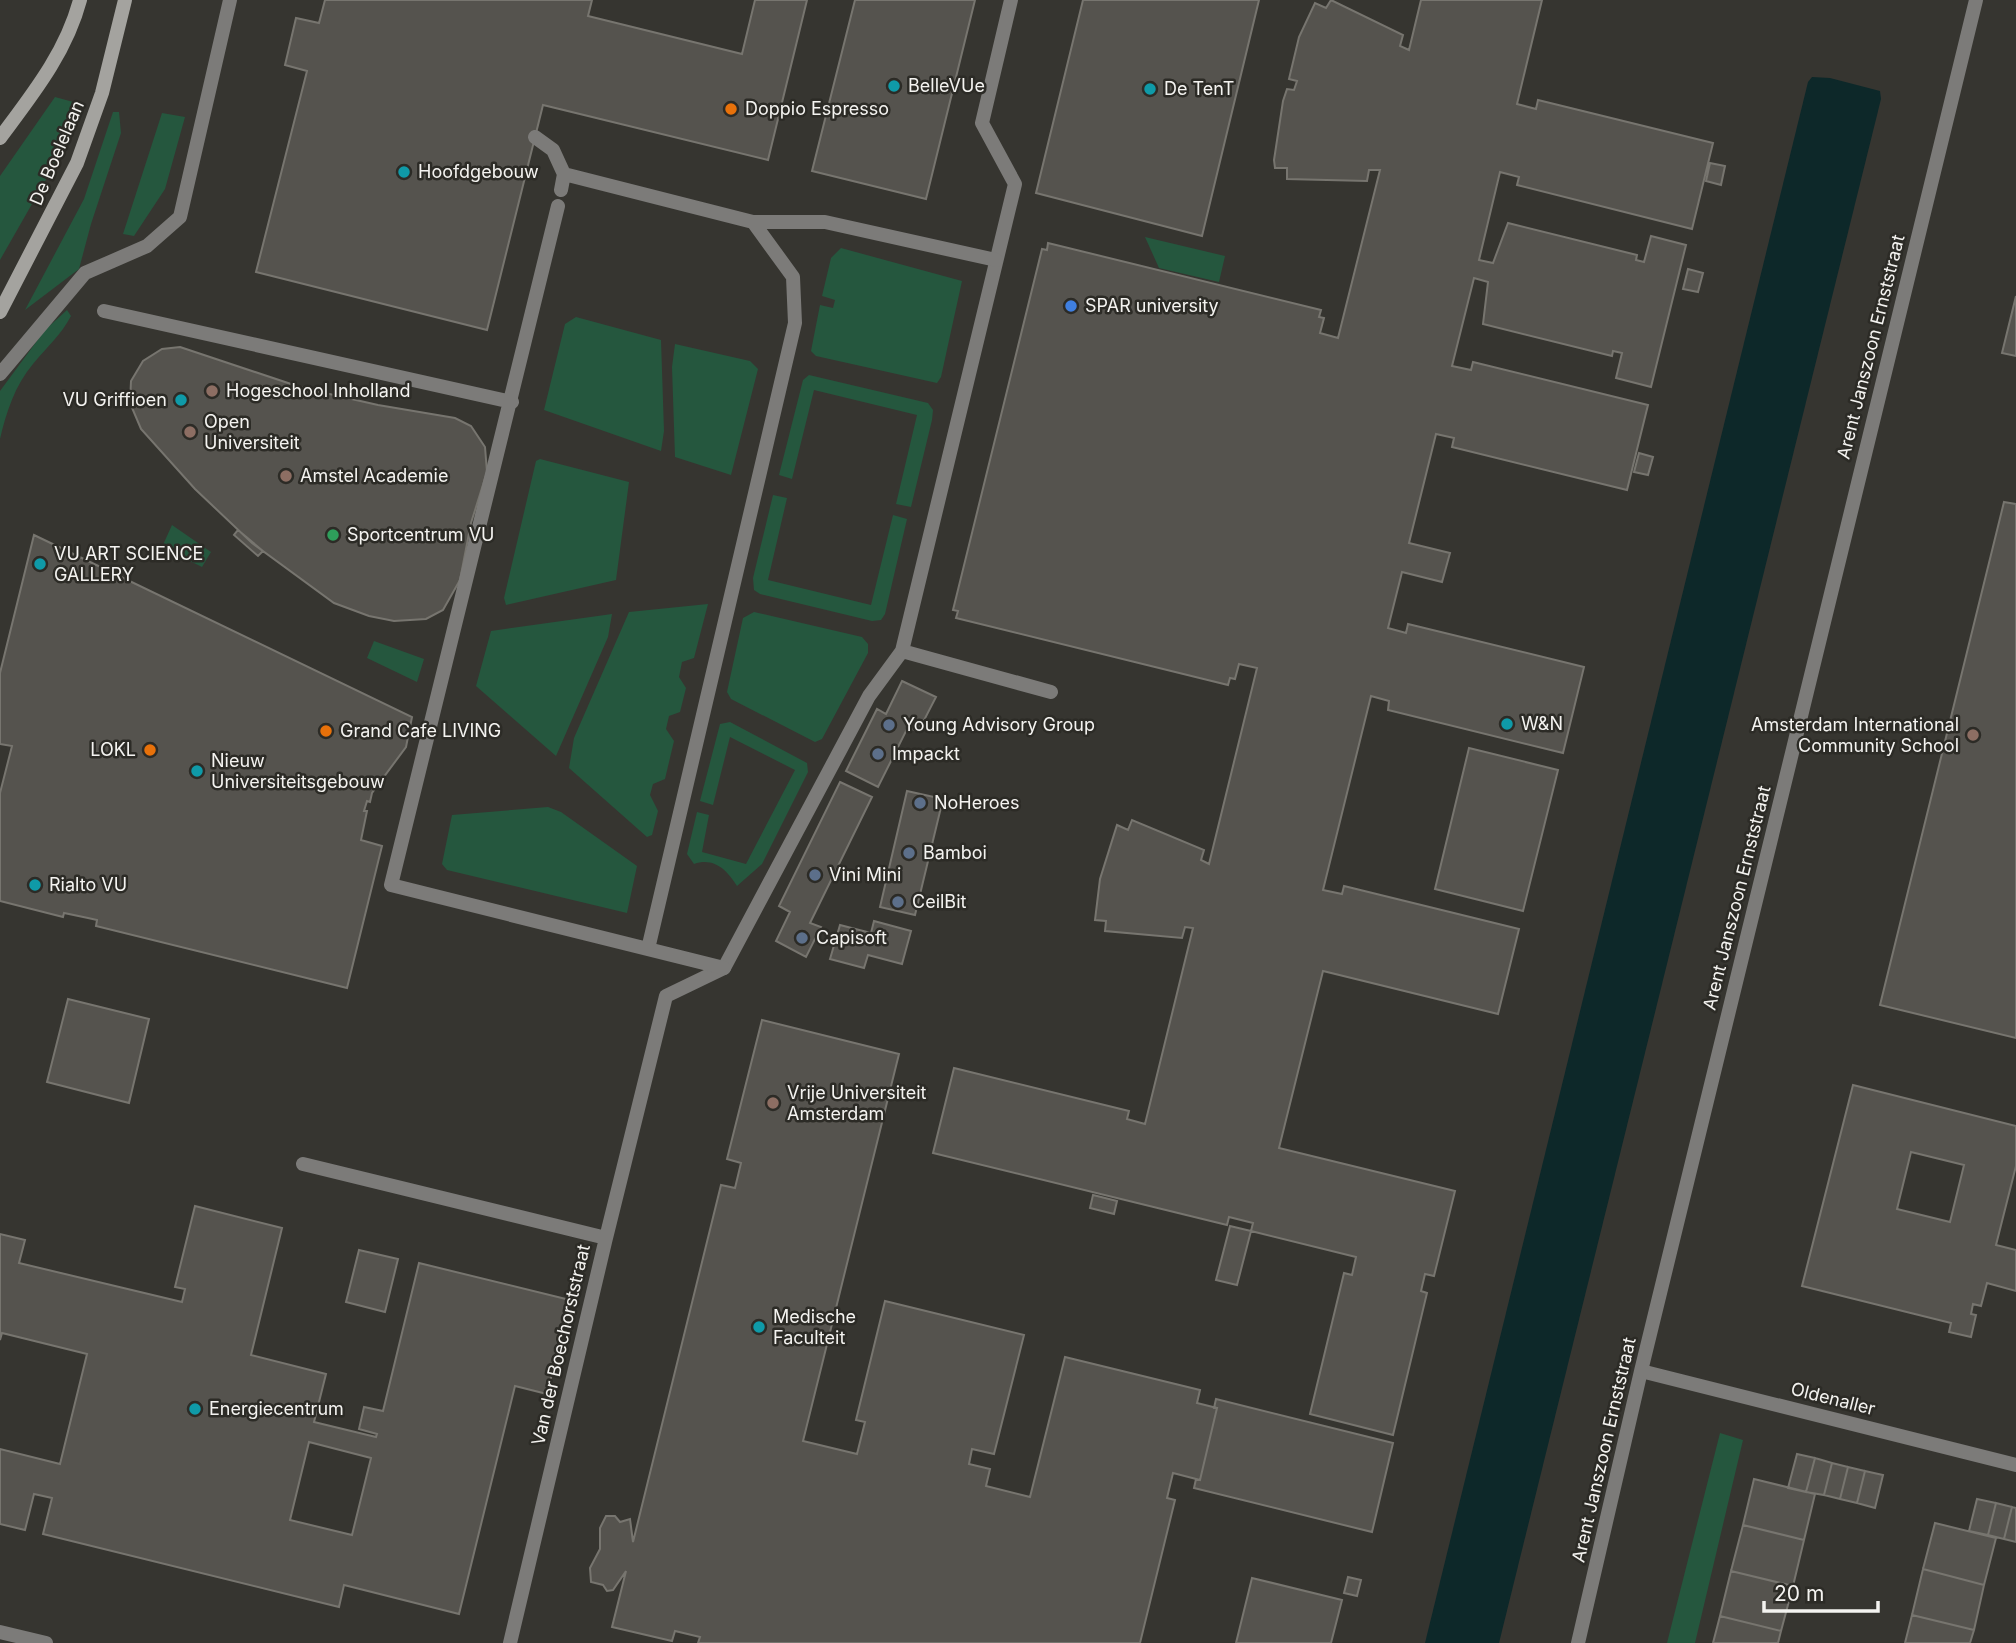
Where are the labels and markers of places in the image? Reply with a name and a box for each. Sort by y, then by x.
place label: BelleVUe [908,75,985,96]
marker: BelleVUe [886,78,902,94]
place label: De TenT [1164,78,1234,99]
marker: De TenT [1142,81,1158,97]
place label: Doppio Espresso [745,98,889,119]
marker: Doppio Espresso [723,101,739,117]
place label: Hoofdgebouw [418,161,539,182]
marker: Hoofdgebouw [396,164,412,180]
place label: SPAR university [1085,295,1219,316]
marker: SPAR university [1063,298,1079,314]
place label: Hogeschool Inholland [226,380,411,401]
marker: Hogeschool Inholland [204,383,220,399]
place label: VU Griffioen [62,389,167,410]
marker: VU Griffioen [173,392,189,408]
place label: Open Universiteit [204,411,300,453]
marker: Open Universiteit [182,424,198,440]
place label: Amstel Academie [300,465,448,486]
marker: Amstel Academie [278,468,294,484]
place label: Sportcentrum VU [347,524,495,545]
marker: Sportcentrum VU [325,527,341,543]
place label: VU ART SCIENCE GALLERY [54,543,203,585]
marker: VU ART SCIENCE GALLERY [32,556,48,572]
place label: W&N [1521,713,1563,734]
place label: Young Advisory Group [903,714,1095,735]
place label: Amsterdam International Community School [1751,714,1959,756]
marker: W&N [1499,716,1515,732]
marker: Young Advisory Group [881,717,897,733]
place label: Grand Cafe LIVING [340,720,501,741]
marker: Grand Cafe LIVING [318,723,334,739]
marker: Amsterdam International Community School [1965,727,1981,743]
place label: LOKL [90,739,136,760]
marker: LOKL [142,742,158,758]
place label: Impackt [892,743,960,764]
marker: Impackt [870,746,886,762]
place label: Nieuw Universiteitsgebouw [211,750,385,792]
marker: Nieuw Universiteitsgebouw [189,763,205,779]
place label: NoHeroes [934,792,1020,813]
marker: NoHeroes [912,795,928,811]
place label: Bamboi [923,842,987,863]
marker: Bamboi [901,845,917,861]
place label: Vini Mini [829,864,901,885]
marker: Vini Mini [807,867,823,883]
place label: Rialto VU [49,874,127,895]
marker: Rialto VU [27,877,43,893]
place label: CeilBit [912,891,966,912]
marker: CeilBit [890,894,906,910]
place label: Capisoft [816,927,887,948]
marker: Capisoft [794,930,810,946]
place label: Vrije Universiteit Amsterdam [787,1082,927,1124]
marker: Vrije Universiteit Amsterdam [765,1095,781,1111]
place label: Medische Faculteit [773,1306,856,1348]
marker: Medische Faculteit [751,1319,767,1335]
place label: Energiecentrum [209,1398,344,1419]
marker: Energiecentrum [187,1401,203,1417]

